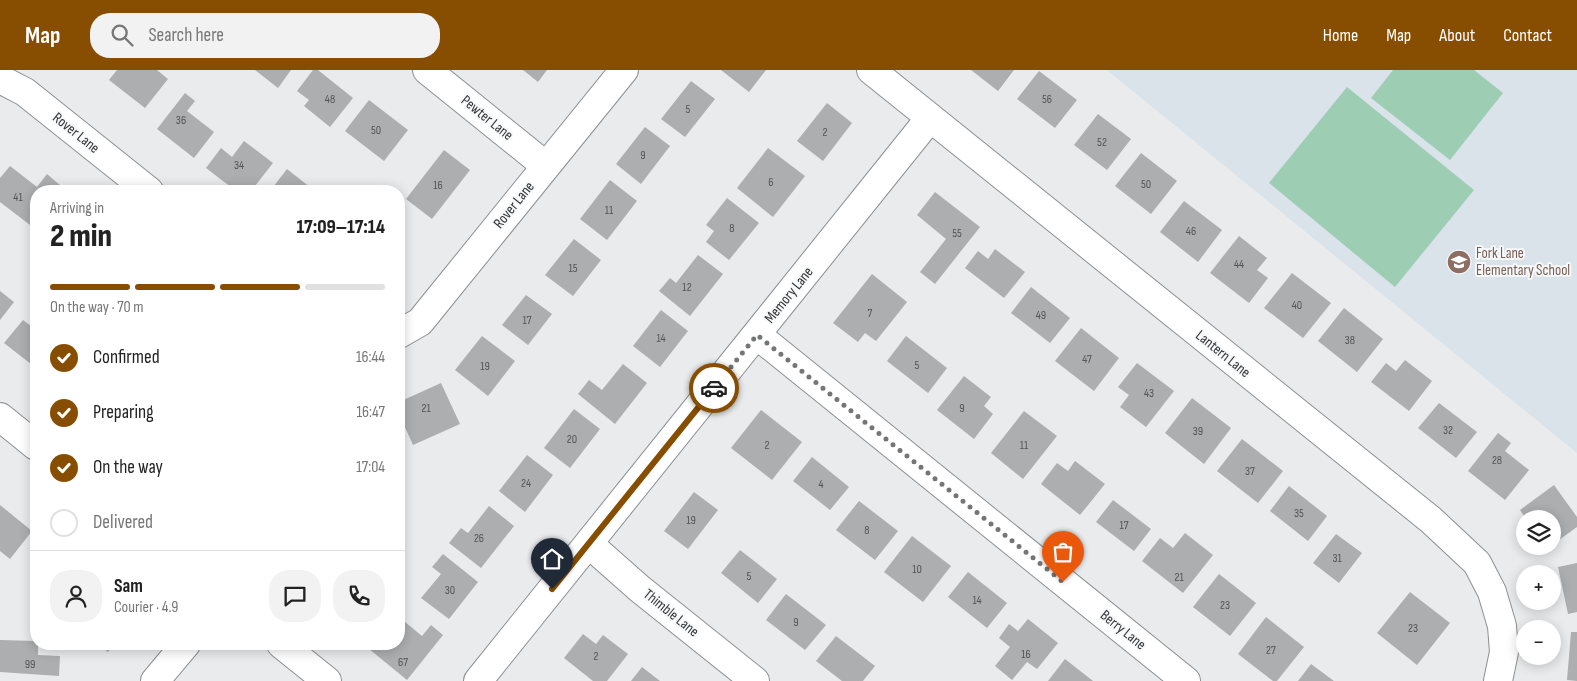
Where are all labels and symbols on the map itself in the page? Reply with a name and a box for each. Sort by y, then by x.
street label: Pewter Lane [457,91,517,145]
house number: 48 [325,92,335,107]
house number: 56 [1042,92,1052,107]
house number: 5 [686,102,691,117]
street label: Rover Lane [49,108,103,158]
house number: 36 [176,113,186,128]
house number: 50 [371,123,381,138]
house number: 2 [823,125,828,140]
house number: 52 [1097,135,1107,150]
house number: 9 [640,148,646,163]
house number: 34 [234,158,244,173]
house number: 6 [768,175,774,190]
house number: 50 [1141,177,1151,192]
house number: 16 [433,178,443,193]
street label: Rover Lane [489,178,539,232]
house number: 41 [13,190,23,205]
house number: 11 [605,203,614,218]
house number: 8 [729,221,735,236]
house number: 46 [1186,224,1196,239]
house number: 55 [952,226,962,241]
place label: Fork Lane Elementary School [1476,244,1570,280]
school or university icon: Fork Lane Elementary School [1446,249,1472,275]
house number: 44 [1234,257,1244,272]
house number: 15 [568,261,578,276]
street label: Memory Lane [760,263,818,327]
house number: 12 [682,280,692,295]
house number: 40 [1292,298,1302,313]
house number: 7 [868,306,873,321]
house number: 49 [1036,308,1046,323]
house number: 17 [523,313,532,328]
street label: Lantern Lane [1192,326,1254,382]
house number: 14 [656,331,666,346]
house number: 38 [1345,333,1355,348]
house number: 47 [1082,352,1092,367]
house number: 5 [915,358,920,373]
house number: 19 [480,359,490,374]
courier [689,363,739,413]
house number: 43 [1144,386,1154,401]
house number: 21 [421,401,431,416]
house number: 9 [959,401,965,416]
house number: 32 [1443,423,1453,438]
house number: 39 [1193,424,1203,439]
house number: 20 [567,432,577,447]
house number: 2 [765,438,770,453]
house number: 11 [1020,438,1029,453]
house number: 28 [1492,453,1502,468]
house number: 37 [1245,464,1255,479]
house number: 24 [521,476,531,491]
house number: 4 [818,477,824,492]
house number: 35 [1294,506,1304,521]
house number: 19 [686,513,696,528]
house number: 17 [1120,518,1129,533]
house number: 8 [864,523,870,538]
house number: 26 [474,531,484,546]
pin [1042,531,1084,582]
pin [531,538,573,589]
house number: 31 [1332,551,1342,566]
house number: 10 [912,562,922,577]
house number: 5 [747,569,752,584]
house number: 21 [1174,570,1184,585]
house number: 30 [445,583,455,598]
street label: Thimble Lane [639,585,703,641]
house number: 14 [972,593,982,608]
house number: 23 [1220,598,1230,613]
street label: Berry Lane [1096,606,1150,654]
house number: 9 [793,615,799,630]
house number: 23 [1408,621,1418,636]
house number: 27 [1266,643,1276,658]
house number: 16 [1021,647,1031,662]
house number: 2 [594,649,599,664]
house number: 67 [398,655,408,670]
house number: 99 [25,657,35,672]

